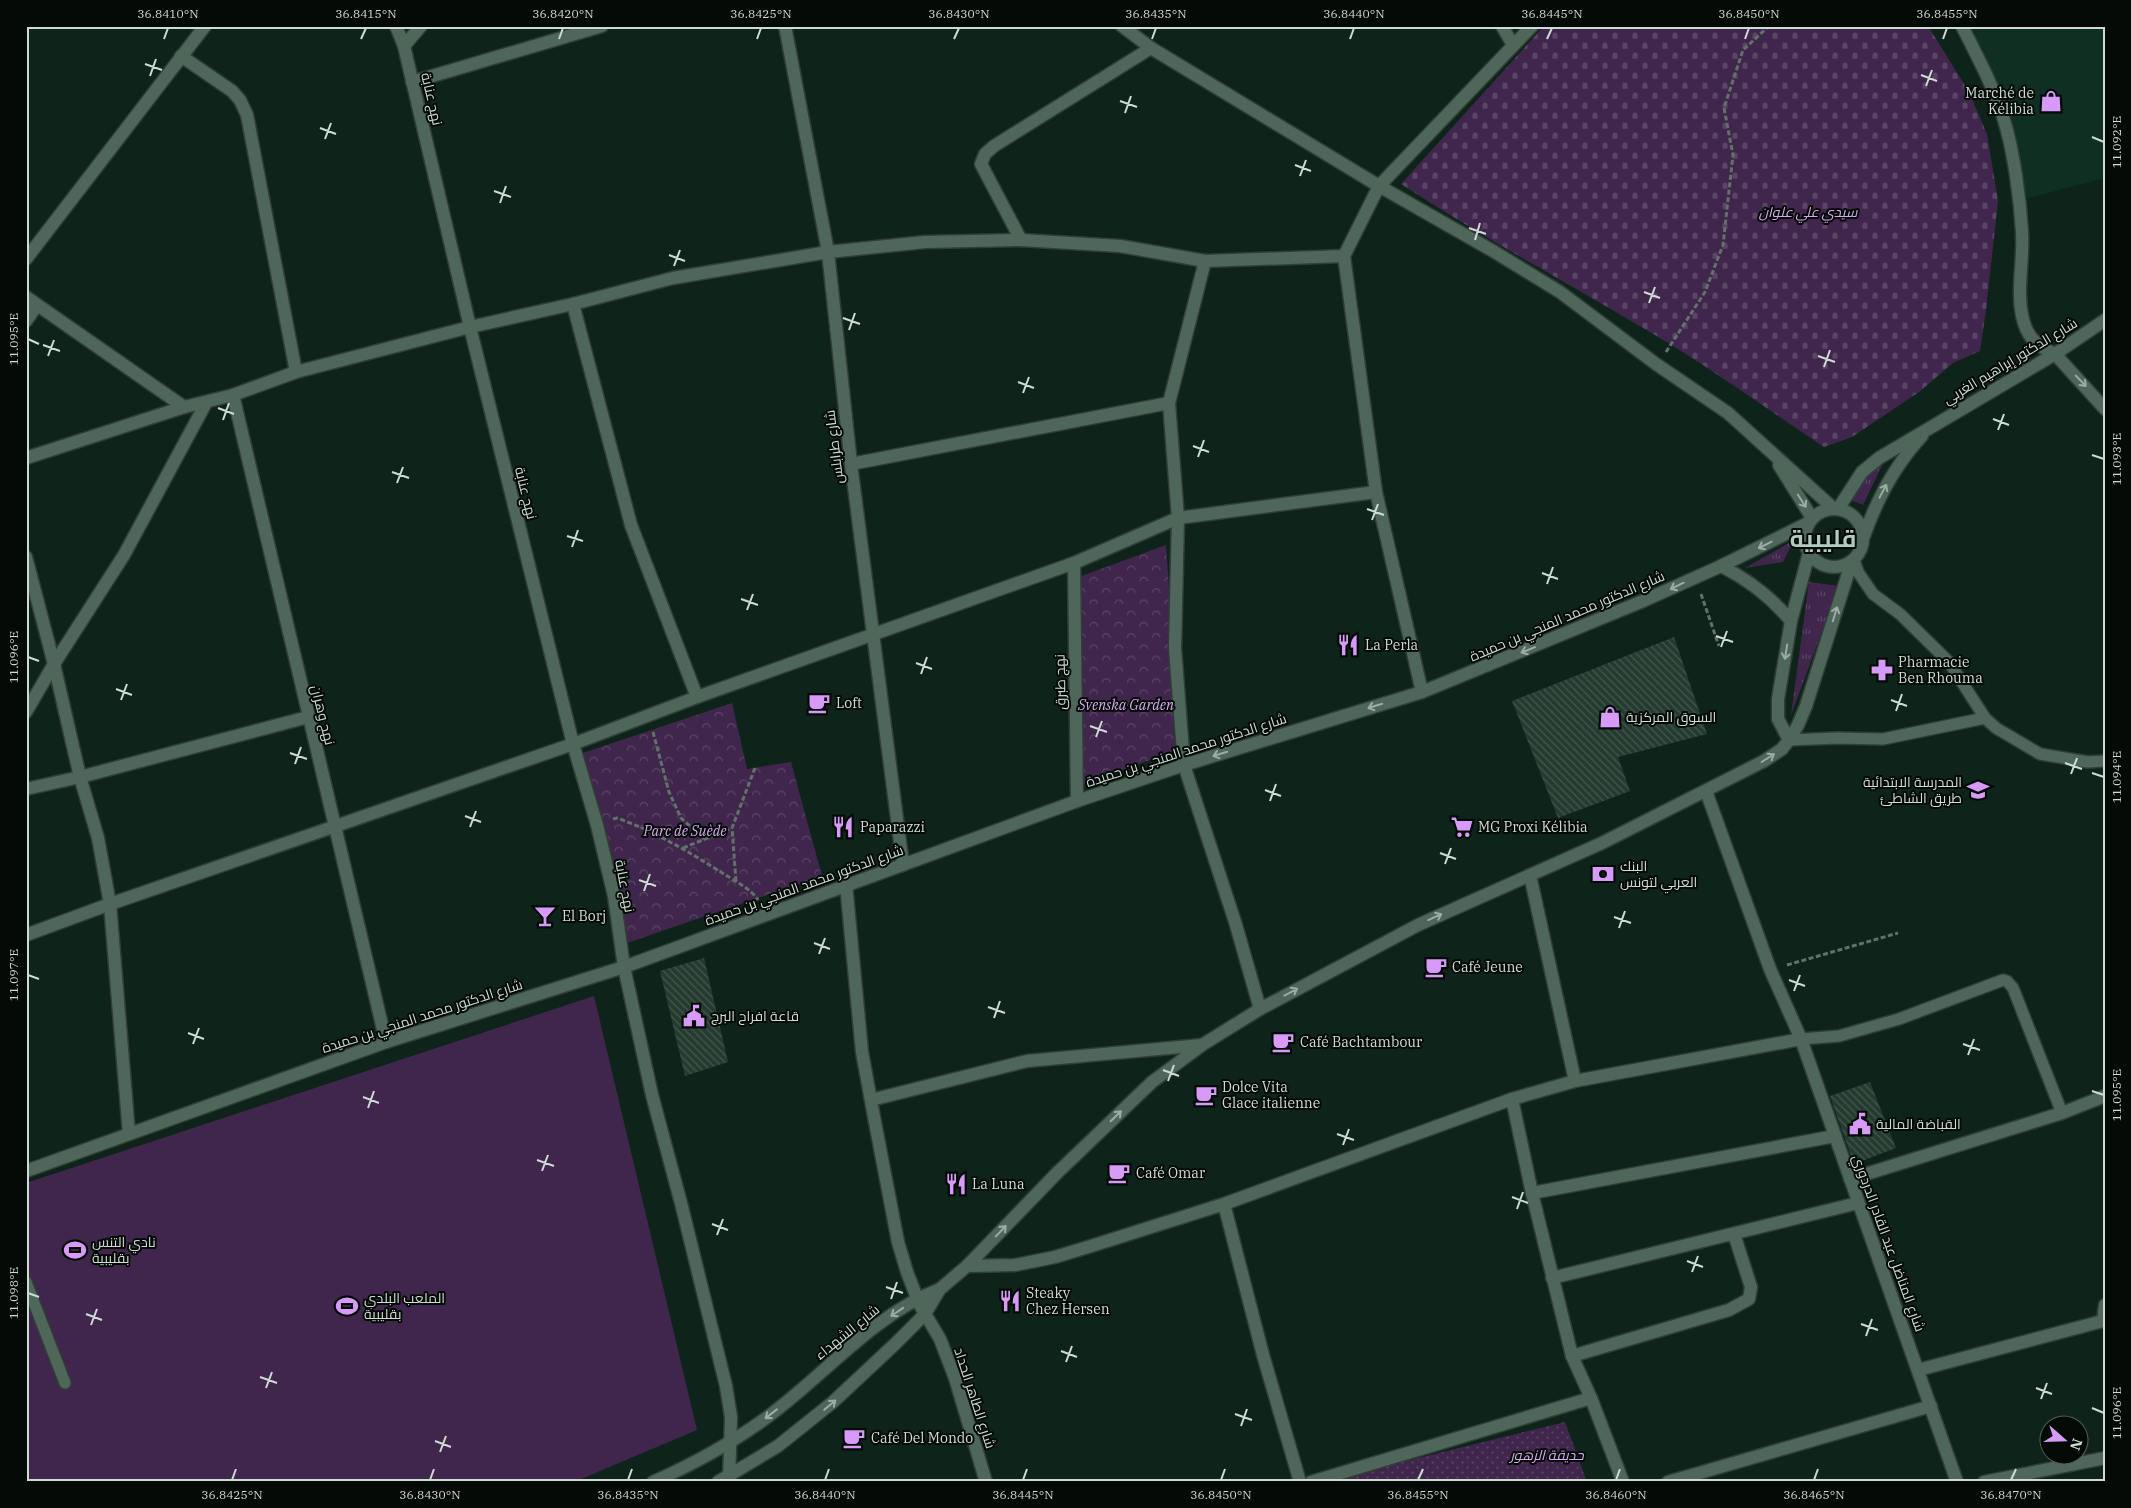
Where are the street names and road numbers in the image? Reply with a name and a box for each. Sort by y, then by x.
street label: نهج عنابة [417,71,447,127]
street label: شارع الدكتور إبراهيم الغربي [1940,314,2082,411]
street label: شارع طرابلس [821,409,847,485]
street label: نهج عنابة [511,465,541,521]
street label: شارع الدكتور محمد المنجي بن حميدة [1467,567,1668,668]
street label: نهج طبرق [1051,654,1069,710]
street label: نهج وهران [307,683,339,747]
street label: شارع الدكتور محمد المنجي بن حميدة [1083,709,1290,794]
street label: شارع الدكتور محمد المنجي بن حميدة [702,841,907,932]
street label: نهج عنابة [611,858,639,914]
street label: شارع الدكتور محمد المنجي بن حميدة [319,975,526,1060]
street label: شارع المناضل عبد القادر الدردوري [1846,1152,1929,1335]
street label: شارع الشهداء [811,1300,883,1364]
street label: شارع الطاهر الحداد [950,1345,1000,1451]

